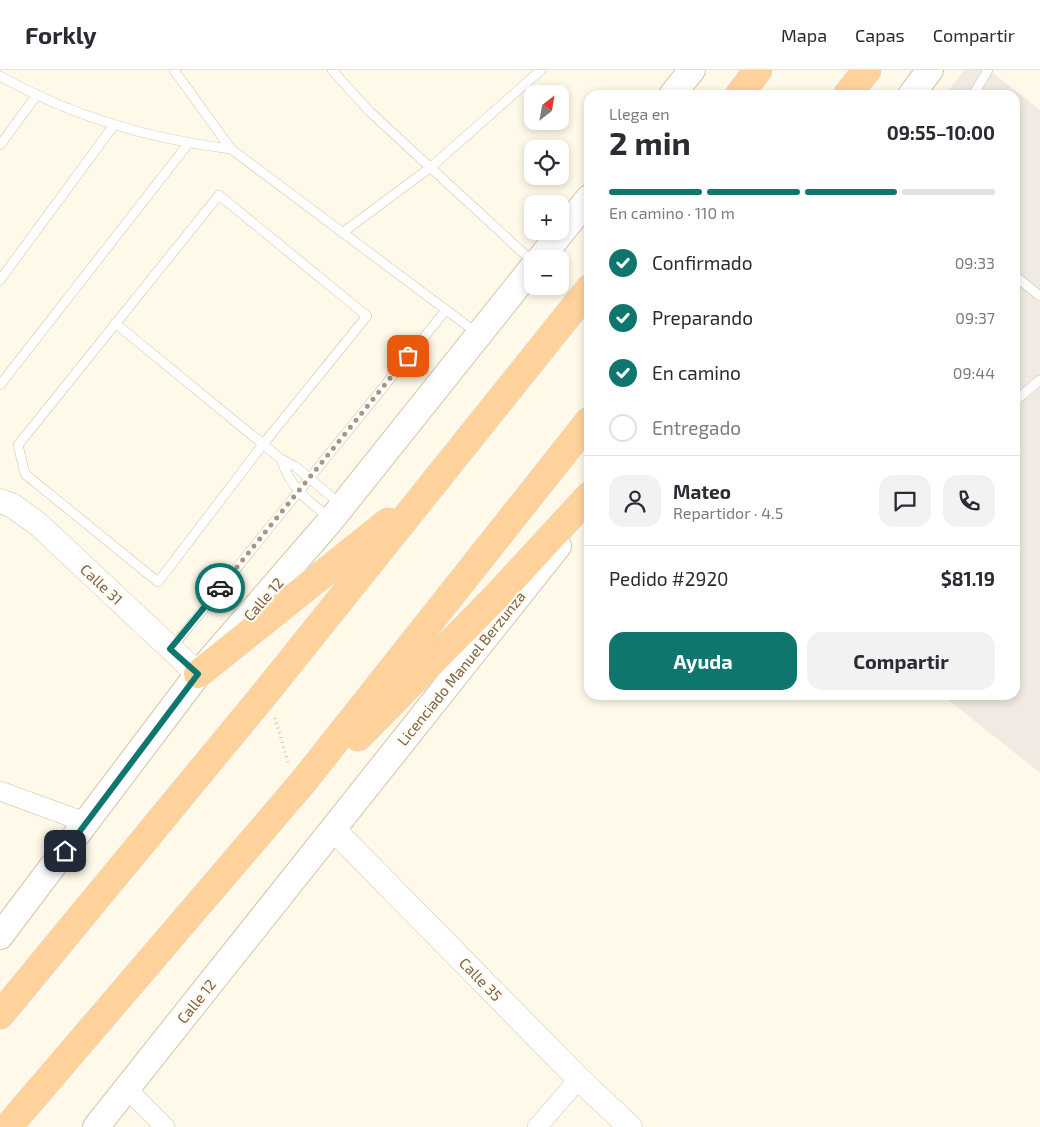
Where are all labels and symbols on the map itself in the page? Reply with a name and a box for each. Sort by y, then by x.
north arrow [524,85,569,130]
pin [387,335,429,377]
street label: Calle 31 [77,560,127,608]
courier [195,563,245,613]
street label: Calle 12 [239,574,287,624]
street label: Licenciado Manuel Berzunza [393,587,529,749]
pin [44,830,86,872]
street label: Calle 35 [456,954,506,1004]
street label: Calle 12 [173,975,219,1027]

